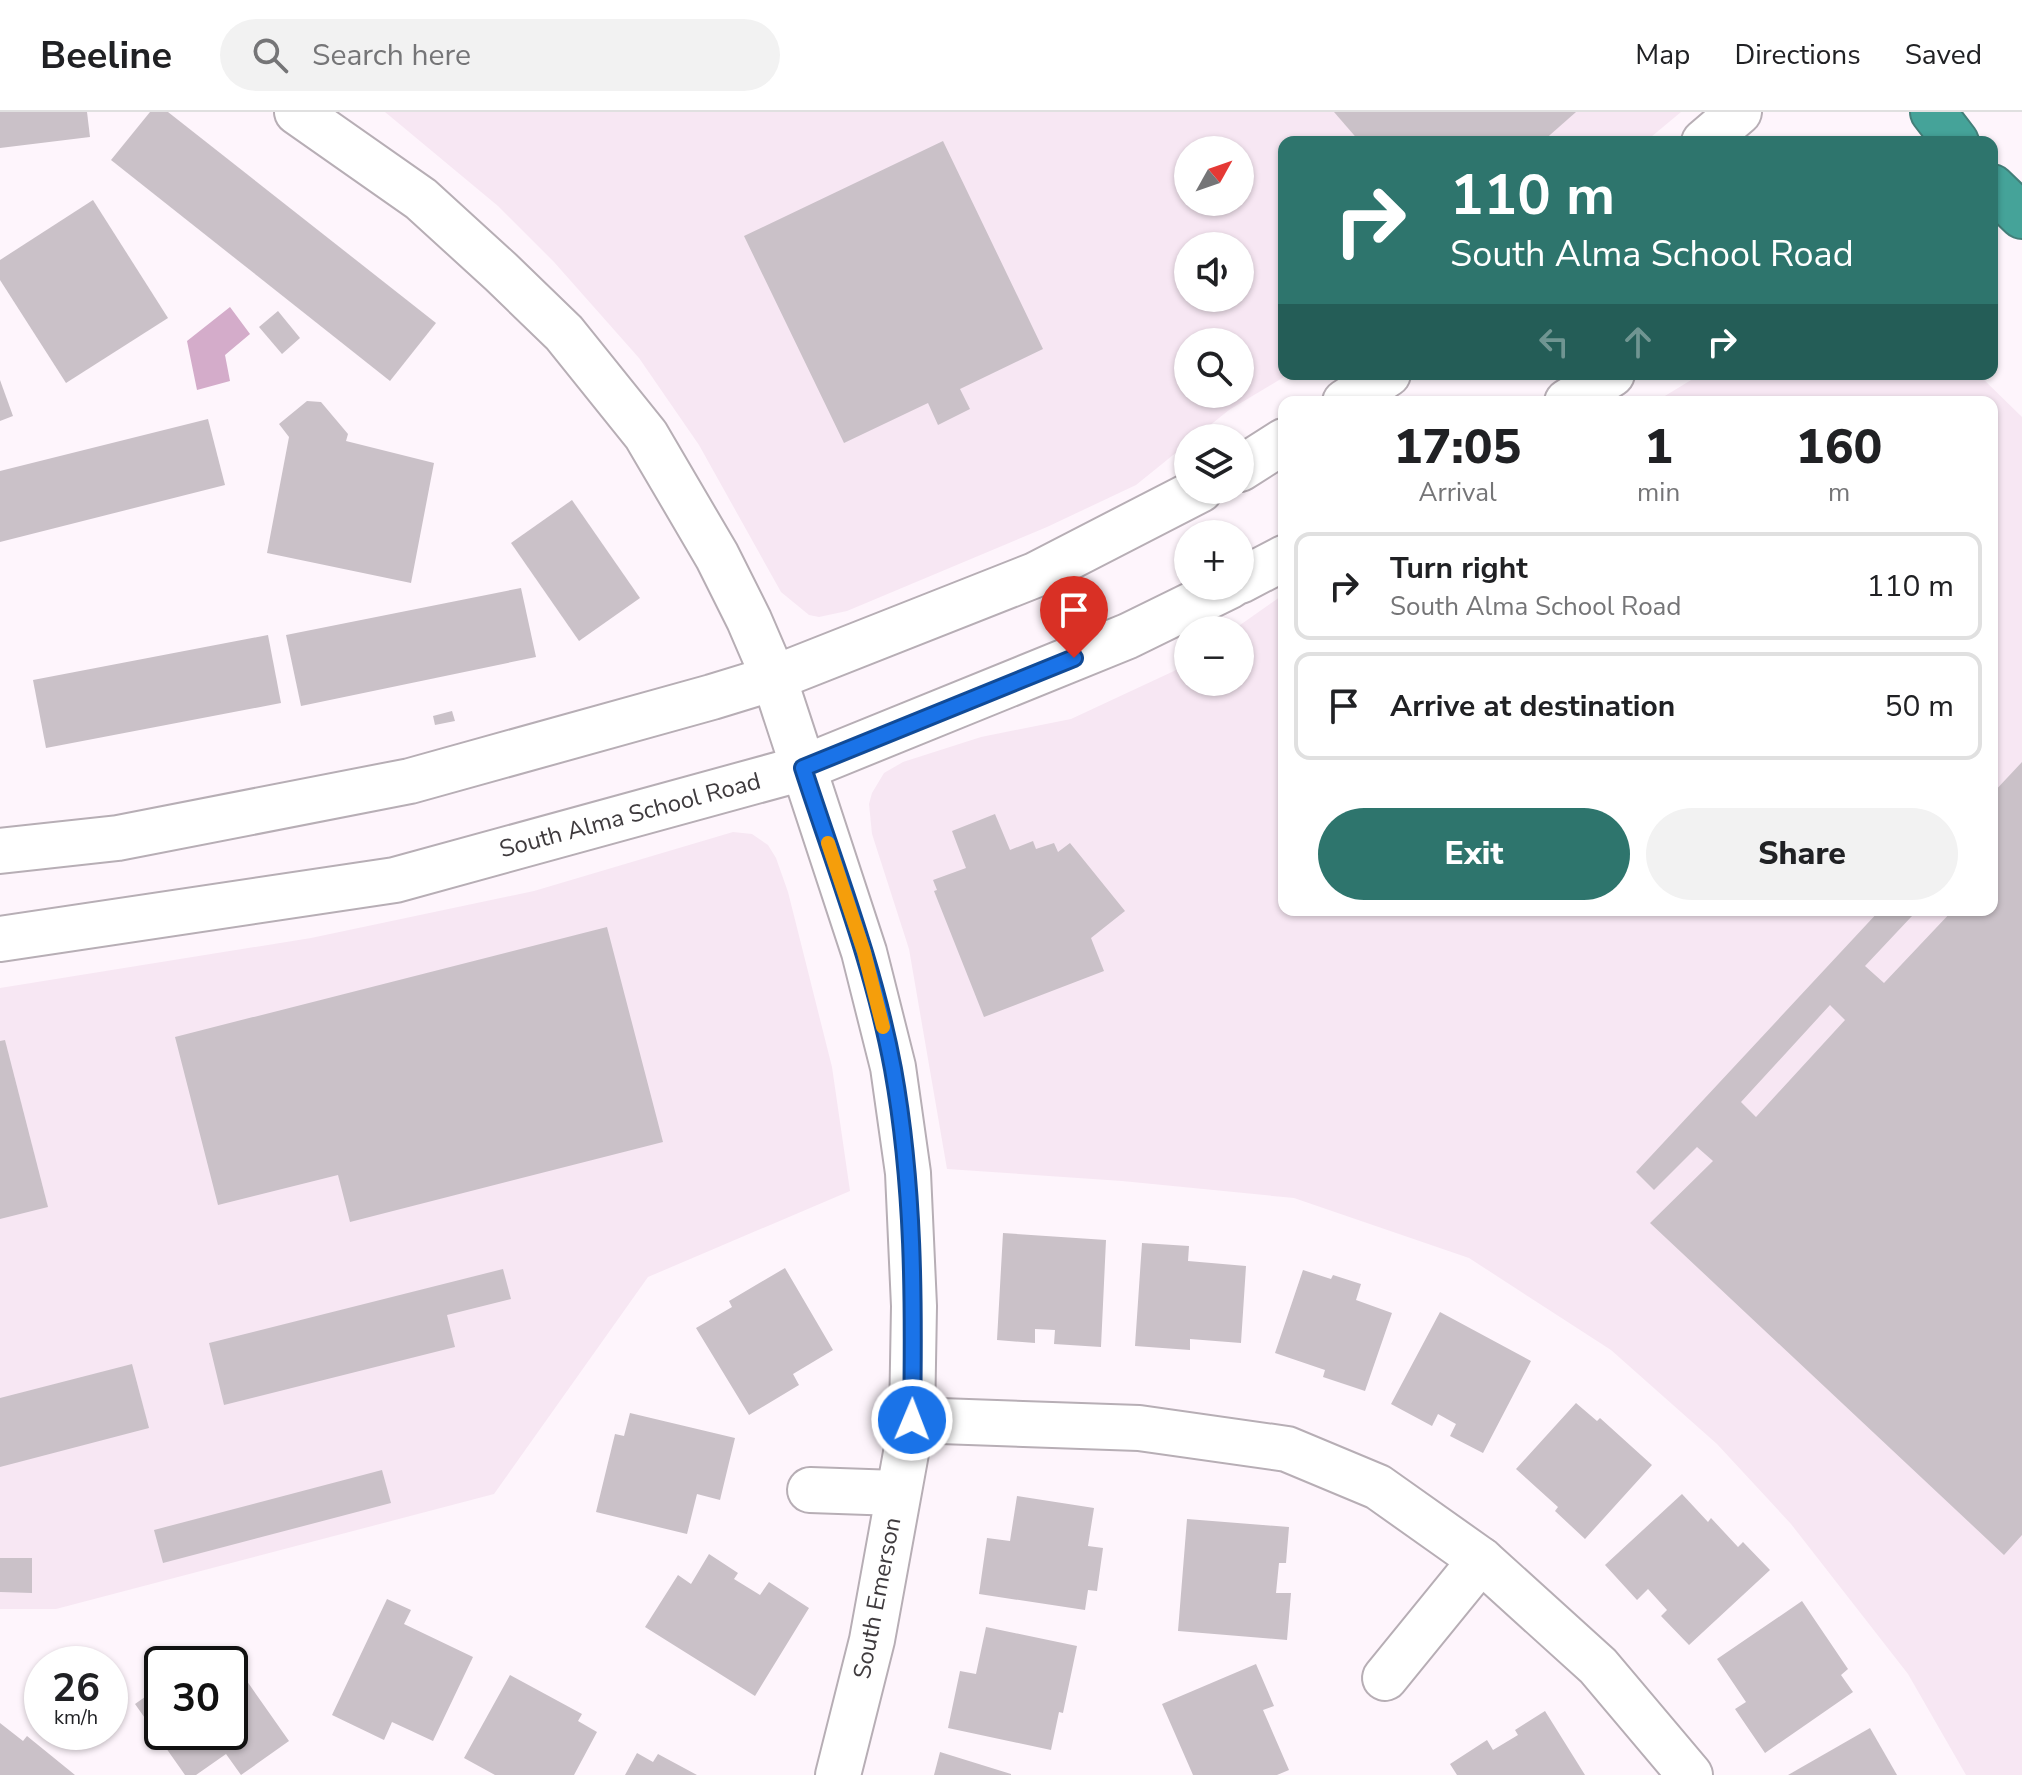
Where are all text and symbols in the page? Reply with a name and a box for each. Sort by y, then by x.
search box [220,19,780,91]
text: Beeline [40,30,172,81]
icon: search [248,33,292,77]
text: Search here [312,35,471,76]
text: Map [1635,36,1690,74]
text: Directions [1734,36,1861,74]
text: Saved [1905,36,1982,74]
north arrow [1174,136,1254,216]
map controls [1174,136,1254,696]
text: 110 m [1450,157,1615,234]
icon: right [1318,168,1422,272]
text: South Alma School Road [1450,230,1854,279]
button: sound [1174,232,1254,312]
icon: left [1532,320,1576,364]
icon: ahead [1616,320,1660,364]
icon: right [1700,320,1744,364]
button: search [1174,328,1254,408]
text: 17:05 [1394,414,1521,480]
text: 1 [1644,414,1673,480]
text: 160 [1796,414,1882,480]
button: layers [1174,424,1254,504]
text: Arrival [1418,475,1497,510]
text: min [1637,475,1680,510]
text: m [1828,475,1850,510]
button: + [1174,520,1254,600]
text: Turn right [1390,548,1528,589]
icon: right [1322,564,1366,608]
text: 110 m [1867,566,1954,607]
pin [1040,576,1108,658]
icon: arrive [1052,588,1096,632]
text: South Alma School Road [1390,589,1682,624]
button: − [1174,616,1254,696]
icon: arrive [1322,684,1366,728]
text: Arrive at destination [1390,686,1675,727]
text: 50 m [1885,686,1954,727]
street label: South Alma School Road [496,765,764,865]
button: Exit [1318,808,1630,900]
button: Share [1646,808,1958,900]
position arrow [870,1378,954,1462]
street label: South Emerson [846,1514,908,1682]
speed limit sign: 30 [144,1646,248,1750]
text: 26 [52,1661,100,1715]
text: km/h [54,1704,98,1731]

